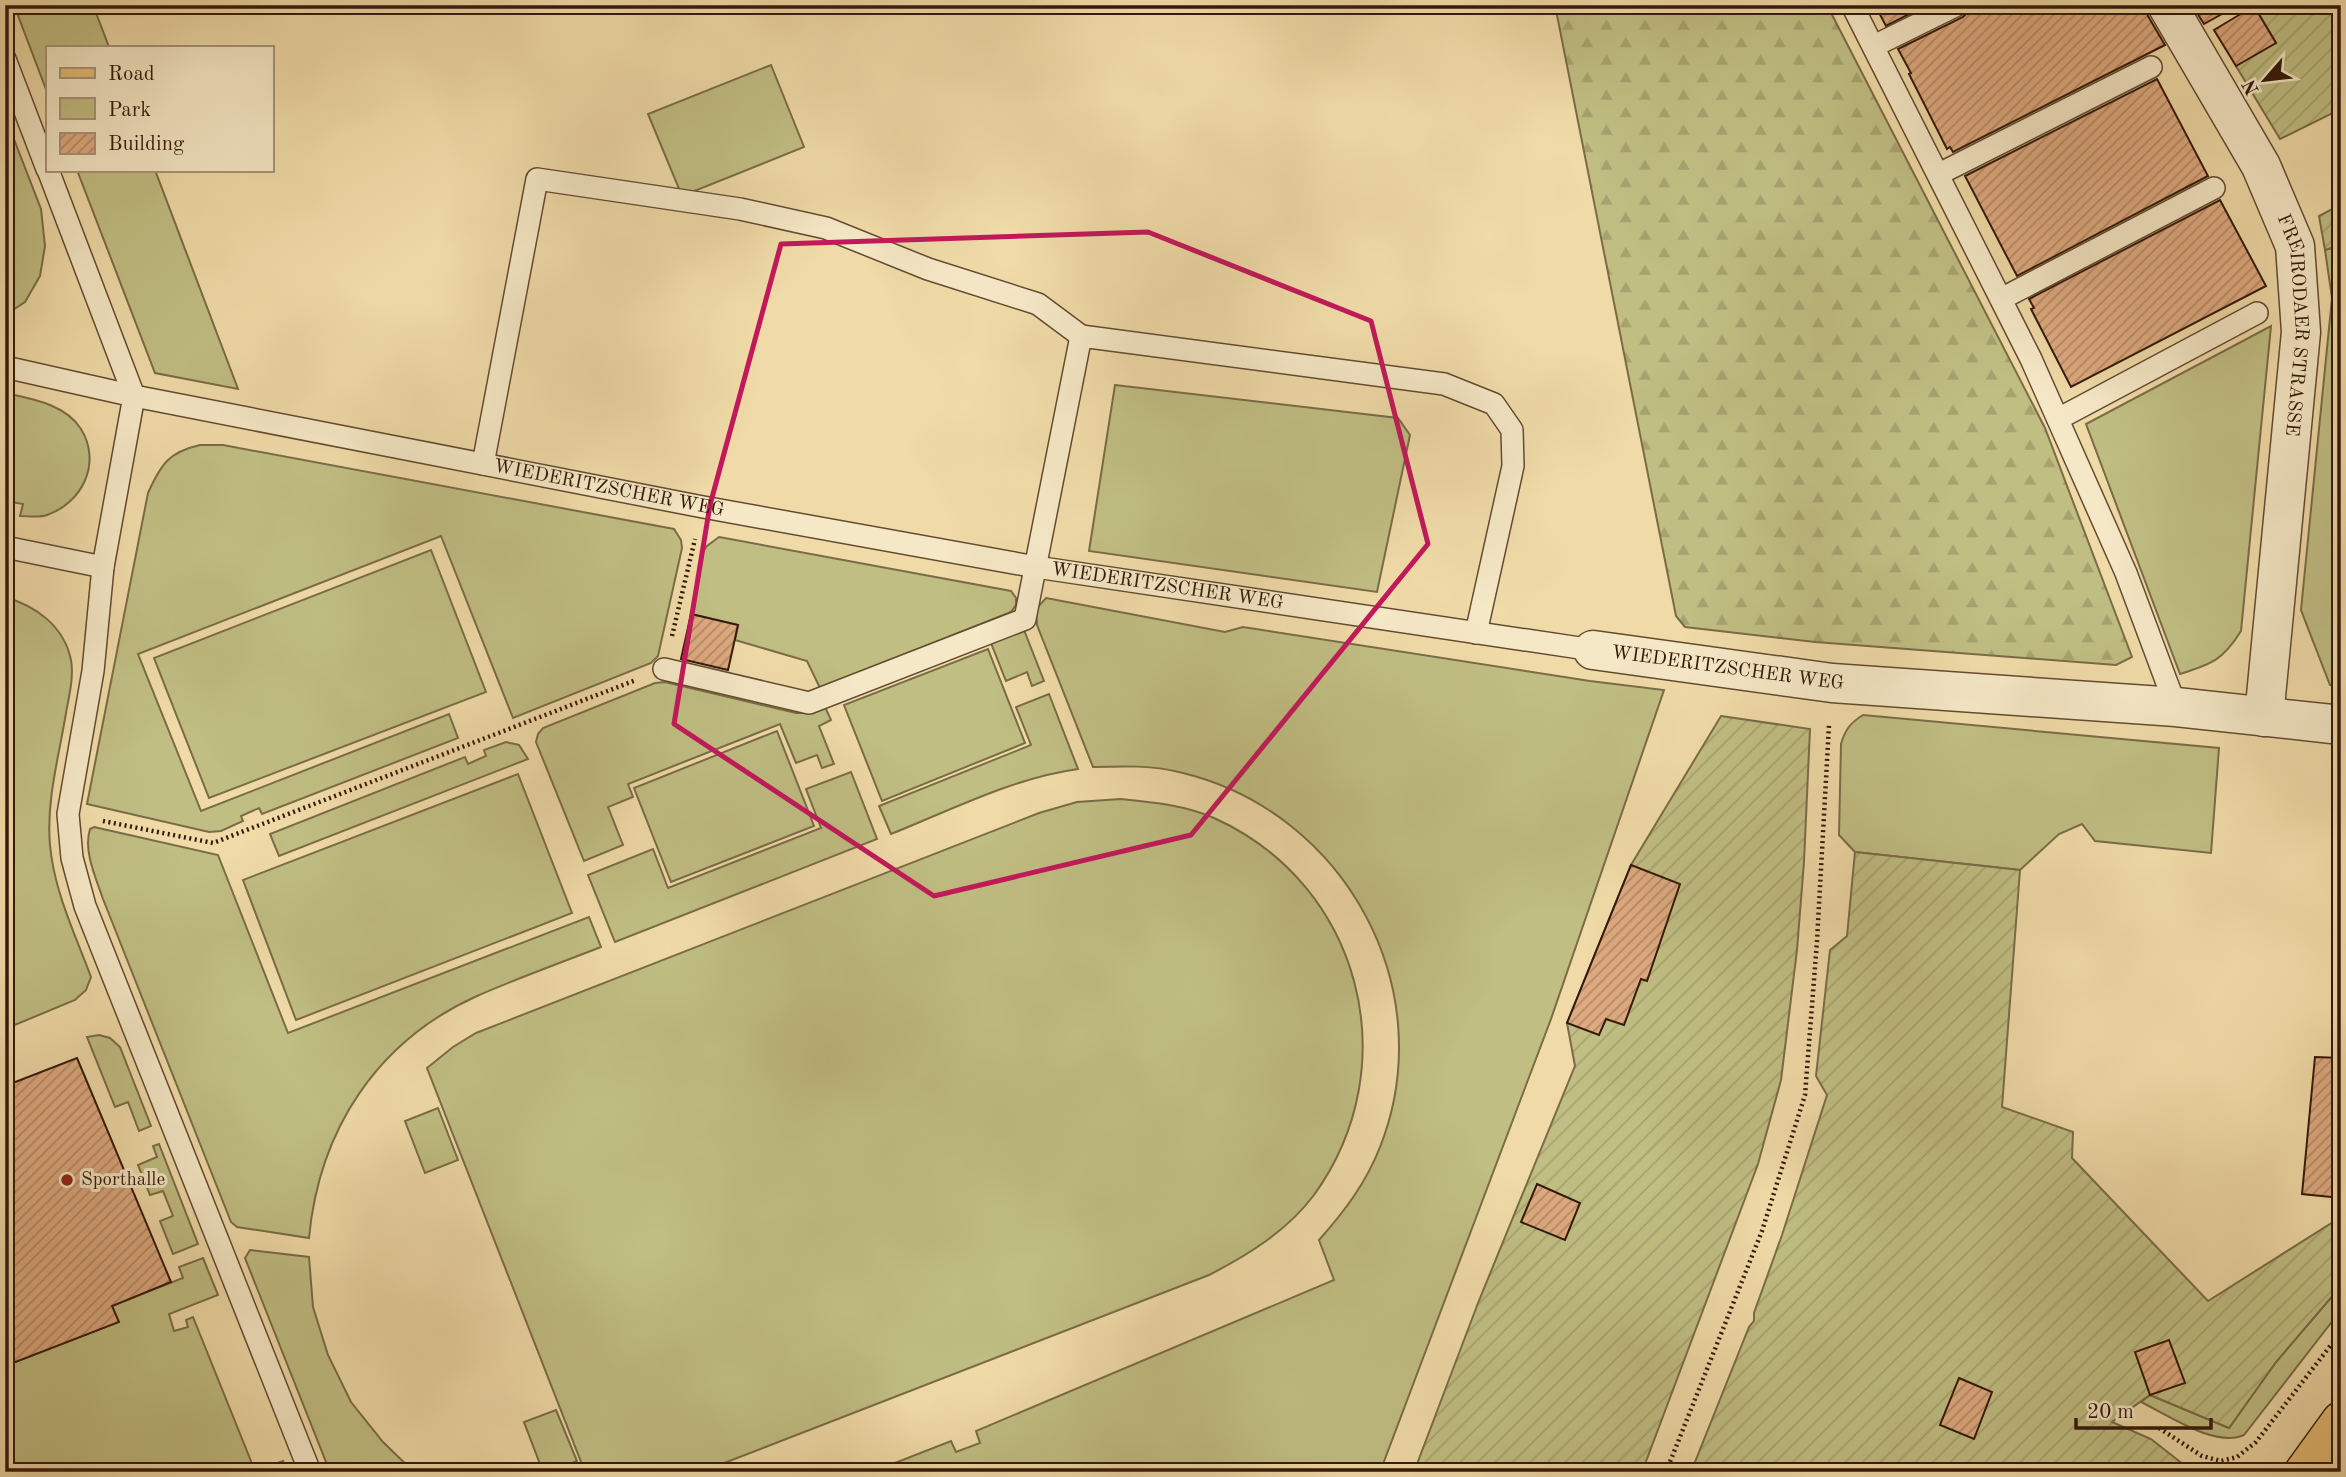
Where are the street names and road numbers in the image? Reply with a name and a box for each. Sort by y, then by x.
street label: FREIRODAER STRASSE [2273,211,2311,437]
street label: WIEDERITZSCHER WEG [492,457,726,520]
street label: WIEDERITZSCHER WEG [1050,560,1285,613]
street label: WIEDERITZSCHER WEG [1610,643,1845,693]

